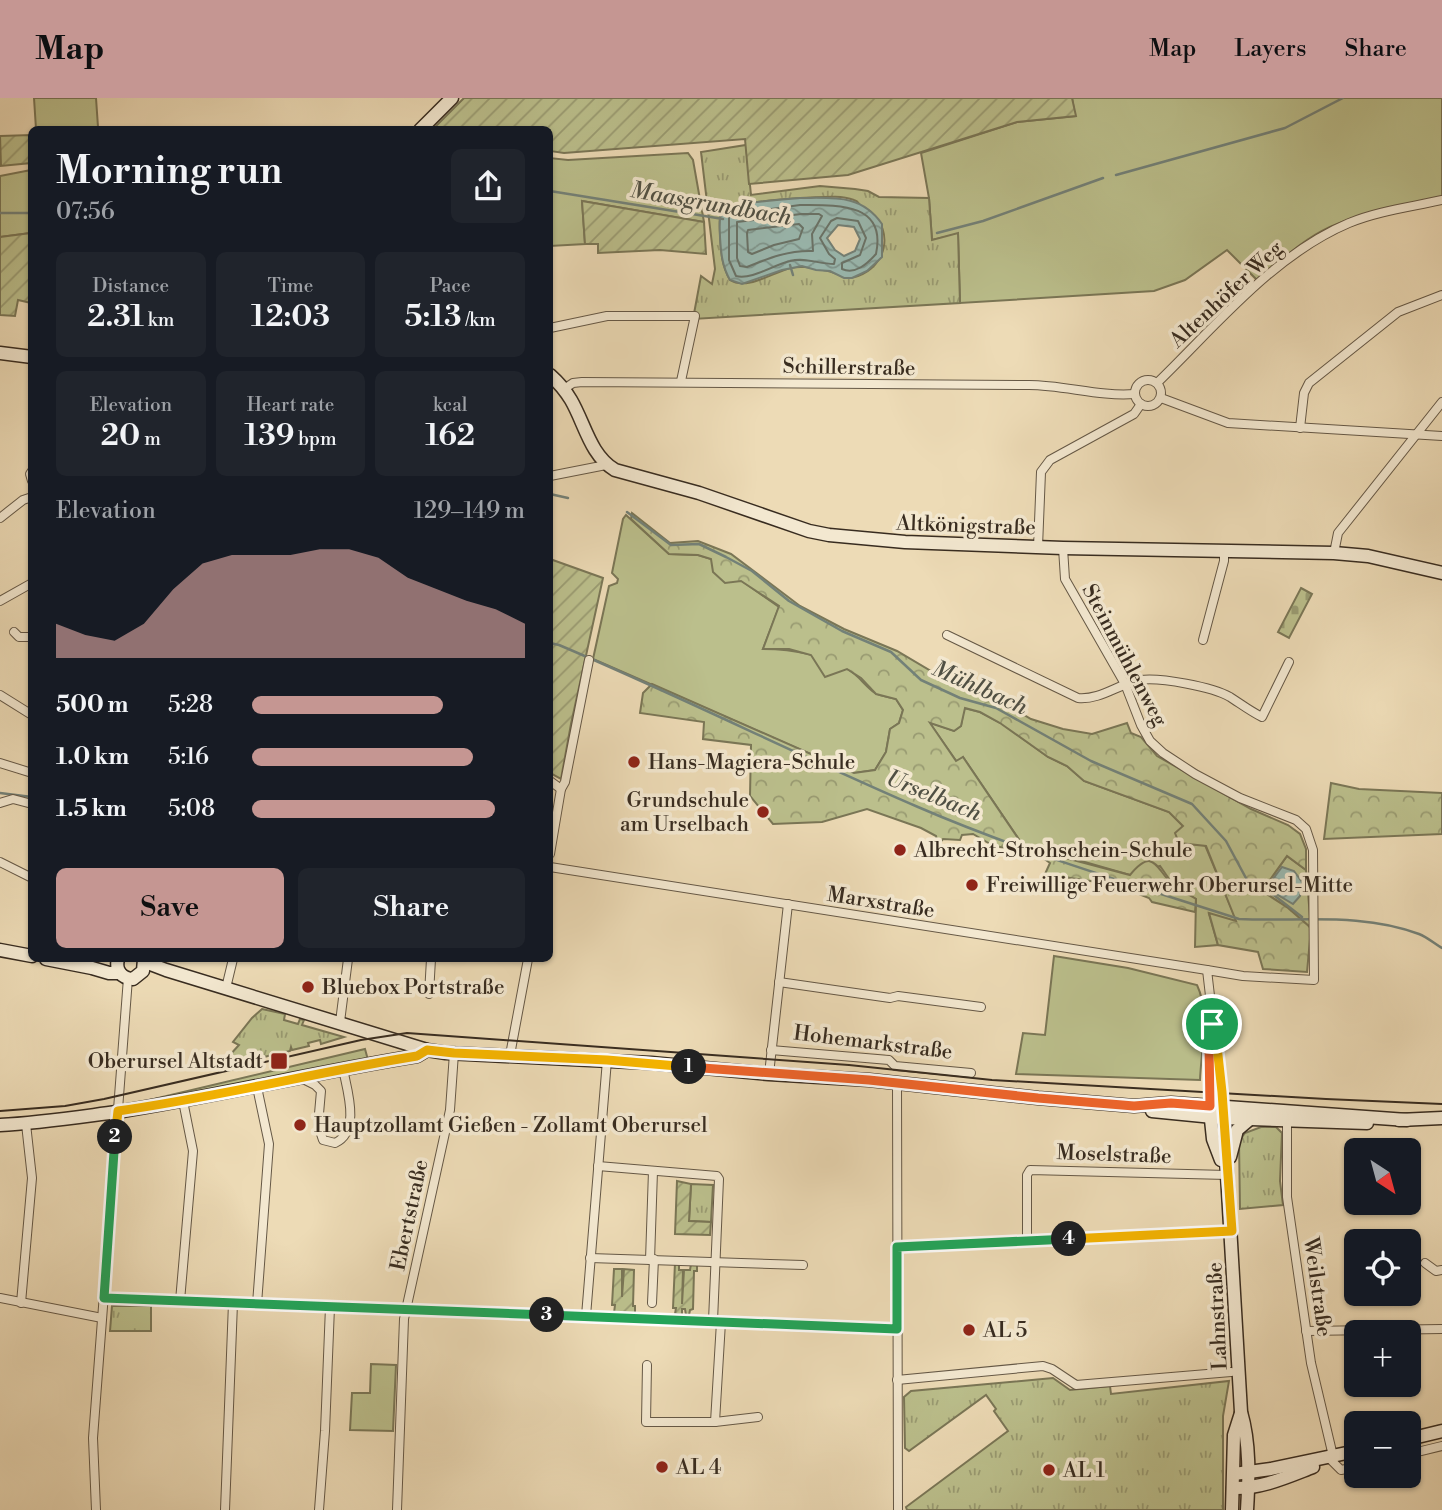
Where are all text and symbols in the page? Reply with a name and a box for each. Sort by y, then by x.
text: Map [35,29,104,70]
text: Map [1149,34,1196,64]
text: Layers [1234,34,1306,64]
text: Share [1344,34,1407,64]
text: Morning run [56,148,282,195]
button: share [451,149,525,223]
water label: Maasgrundbach [628,176,794,232]
text: 07:56 [56,198,115,226]
street label: Altenhöfer Weg [1164,236,1289,354]
text: Distance [92,274,169,298]
text: Time [268,274,313,298]
text: Pace [430,274,471,298]
text: 2.31 [87,298,144,336]
text: 12:03 [251,298,330,336]
text: 5:13 [405,298,462,336]
text: km [144,308,174,332]
text: /km [462,308,496,332]
street label: Schillerstraße [782,354,916,382]
text: Elevation [90,393,172,417]
text: Heart rate [247,393,334,417]
text: kcal [433,393,467,417]
text: 20 [101,417,140,455]
text: 139 [244,417,294,455]
text: 162 [425,417,475,455]
text: m [140,427,161,451]
text: bpm [294,427,337,451]
text: Elevation [56,497,156,525]
text: 129–149 m [414,497,525,525]
street label: Altkönigstraße [895,511,1036,541]
street label: Steinmühlenweg [1076,580,1173,731]
water label: Mühlbach [928,654,1032,721]
text: 500 m [56,691,128,719]
text: 5:28 [168,691,213,719]
text: 1.0 km [56,743,129,771]
text: 5:16 [168,743,209,771]
place label: Hans-Magiera-Schule [648,750,855,776]
marker: Hans-Magiera-Schule [626,754,642,770]
water label: Urselbach [882,764,986,828]
place label: Grundschule am Urselbach [620,788,749,838]
text: 1.5 km [56,795,127,823]
text: 5:08 [168,795,215,823]
marker: Grundschule am Urselbach [755,804,771,820]
place label: Albrecht-Strohschein-Schule [913,838,1193,864]
marker: Albrecht-Strohschein-Schule [892,842,908,858]
button: Save [56,868,284,948]
button: Share [298,868,525,948]
place label: Freiwillige Feuerwehr Oberursel-Mitte [986,873,1353,899]
marker: Freiwillige Feuerwehr Oberursel-Mitte [964,877,980,893]
street label: Marxstraße [825,882,936,924]
place label: Bluebox Portstraße [321,975,505,1001]
marker: Bluebox Portstraße [300,979,316,995]
pin [1182,994,1242,1054]
icon: arrive [1193,1005,1231,1043]
street label: Hohemarkstraße [792,1020,954,1066]
place label: Oberursel Altstadt [88,1049,264,1075]
pin: 1 [672,1049,706,1084]
marker: Oberursel Altstadt [269,1051,289,1071]
text: 1 [684,1054,693,1078]
place label: Hauptzollamt Gießen - Zollamt Oberursel [314,1113,707,1139]
marker: Hauptzollamt Gießen - Zollamt Oberursel [292,1117,308,1133]
pin: 2 [97,1119,132,1154]
text: 2 [109,1124,120,1148]
north arrow [1344,1138,1421,1214]
map controls [1344,1138,1421,1488]
street label: Moselstraße [1056,1140,1172,1170]
street label: Ebertstraße [386,1157,434,1273]
pin: 4 [1052,1222,1086,1256]
text: 4 [1062,1226,1075,1250]
button: locate [1344,1229,1421,1306]
street label: Weilstraße [1297,1235,1337,1339]
street label: Lahnstraße [1202,1261,1234,1371]
pin: 3 [530,1298,564,1332]
text: 3 [541,1302,552,1326]
place label: AL 5 [982,1318,1027,1344]
button: + [1344,1320,1421,1397]
marker: AL 5 [961,1322,977,1338]
button: − [1344,1411,1421,1488]
place label: AL 4 [675,1455,721,1481]
place label: AL 1 [1062,1458,1105,1484]
marker: AL 4 [654,1459,670,1475]
marker: AL 1 [1041,1462,1057,1478]

